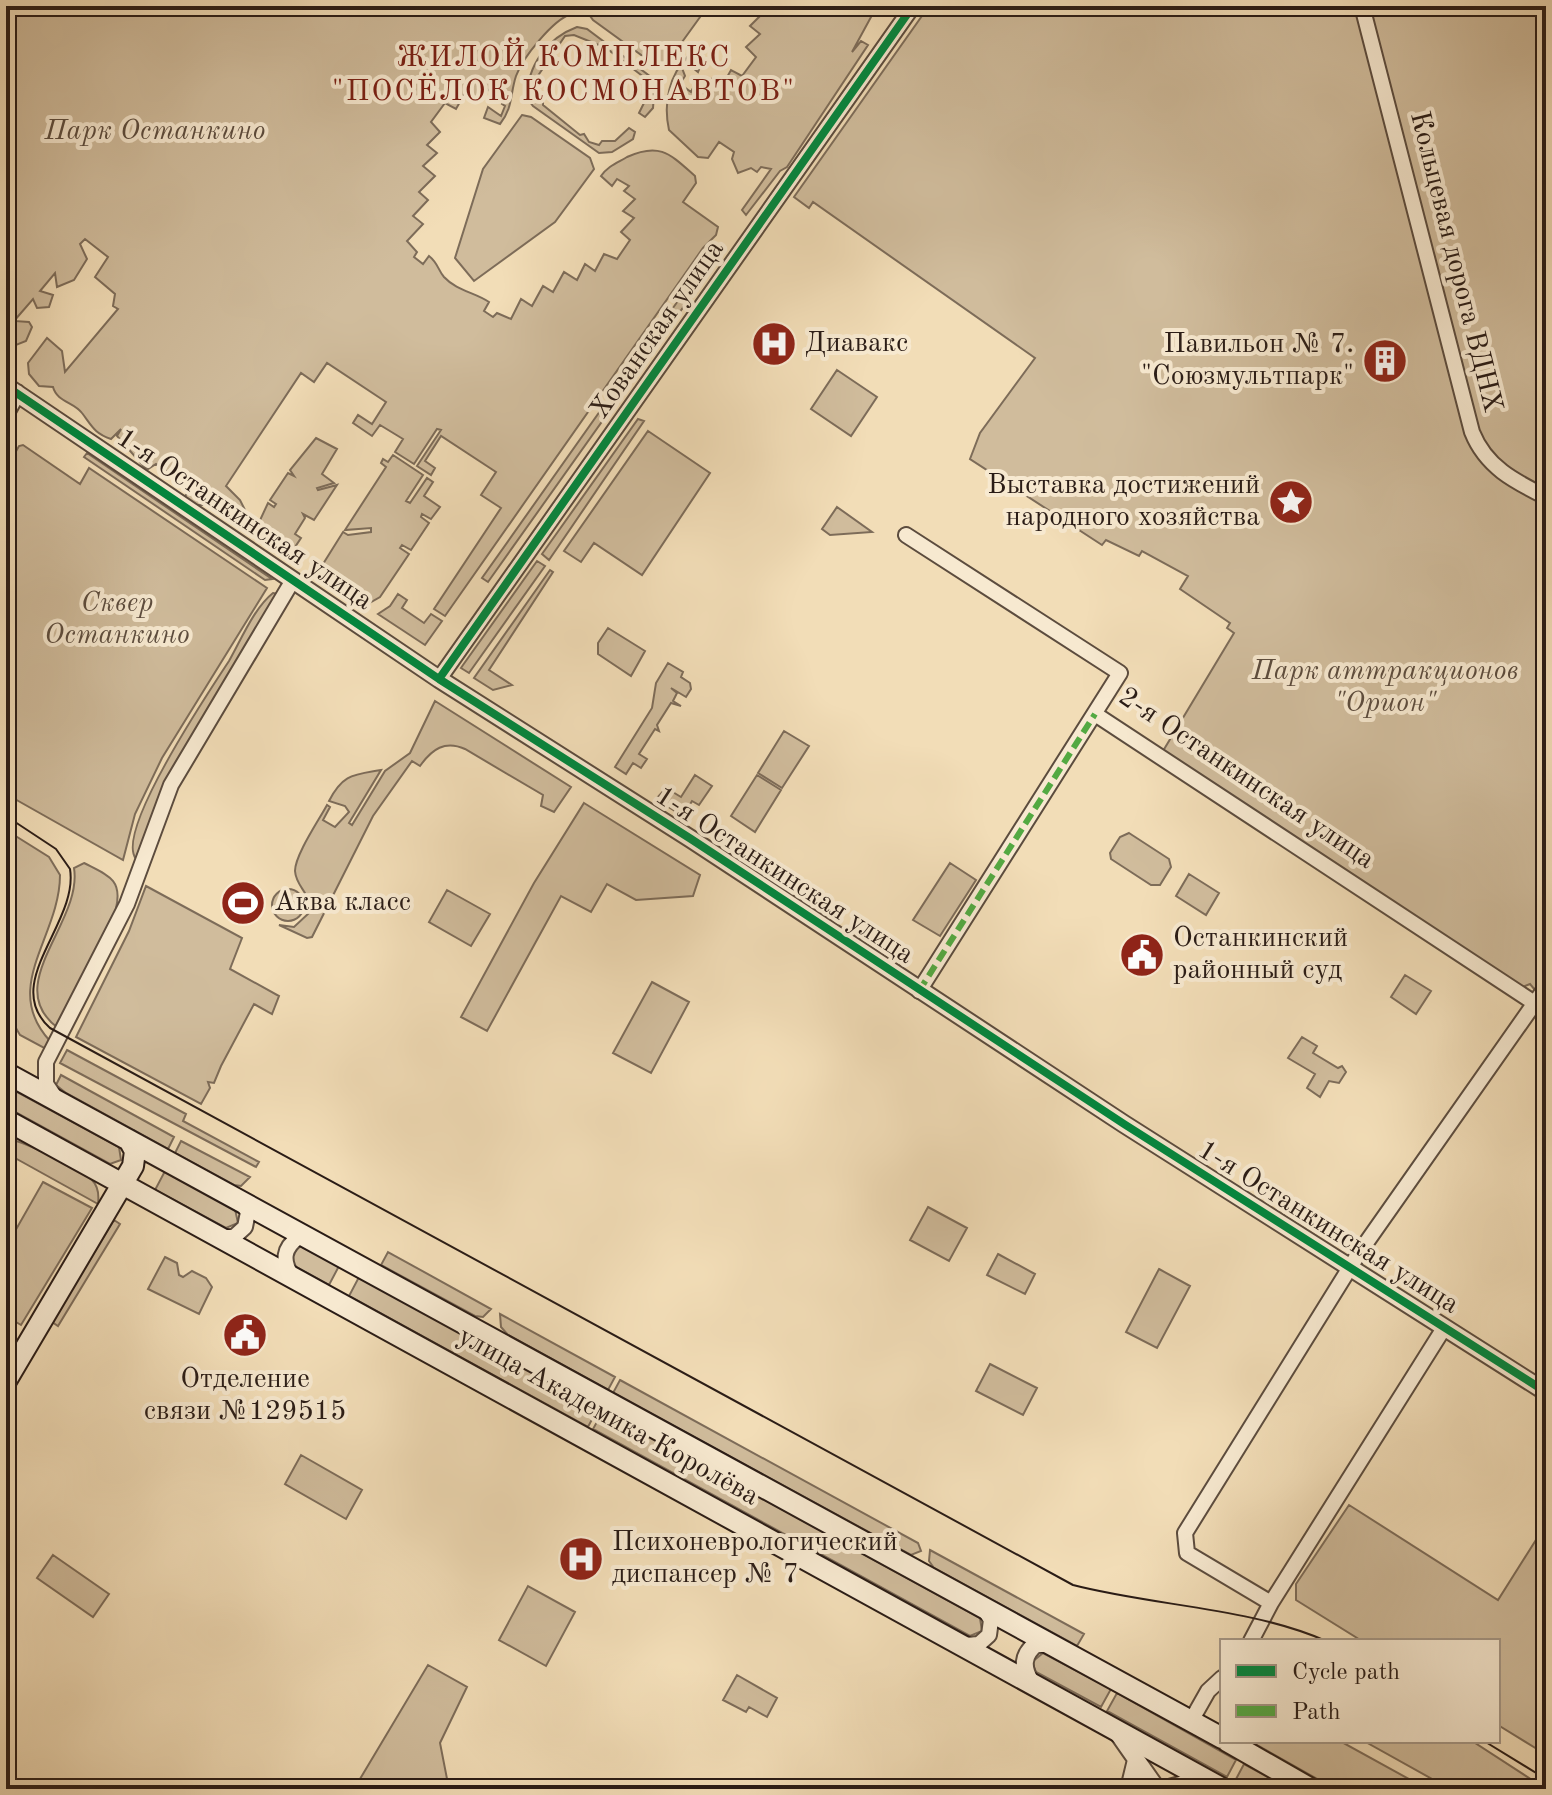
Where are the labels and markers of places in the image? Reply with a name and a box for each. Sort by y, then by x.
hospital icon: Диавакс [750,320,798,368]
place label: Диавакс [805,330,908,358]
place label: Павильон № 7. "Союзмультпарк" [1141,331,1354,391]
building icon: Павильон № 7. "Союзмультпарк" [1361,337,1409,385]
place label: Выставка достижений народного хозяйства [987,472,1260,532]
place icon: Выставка достижений народного хозяйства [1267,478,1315,526]
sports icon: Аква класс [219,879,267,927]
place label: Аква класс [274,889,411,917]
place label: Останкинский районный суд [1173,925,1348,985]
public building icon: Останкинский районный суд [1118,931,1166,979]
public building icon: Отделение связи №129515 [221,1311,269,1359]
place label: Отделение связи №129515 [144,1366,346,1426]
place label: Психоневрологический диспансер № 7 [612,1529,898,1589]
hospital icon: Психоневрологический диспансер № 7 [557,1535,605,1583]

